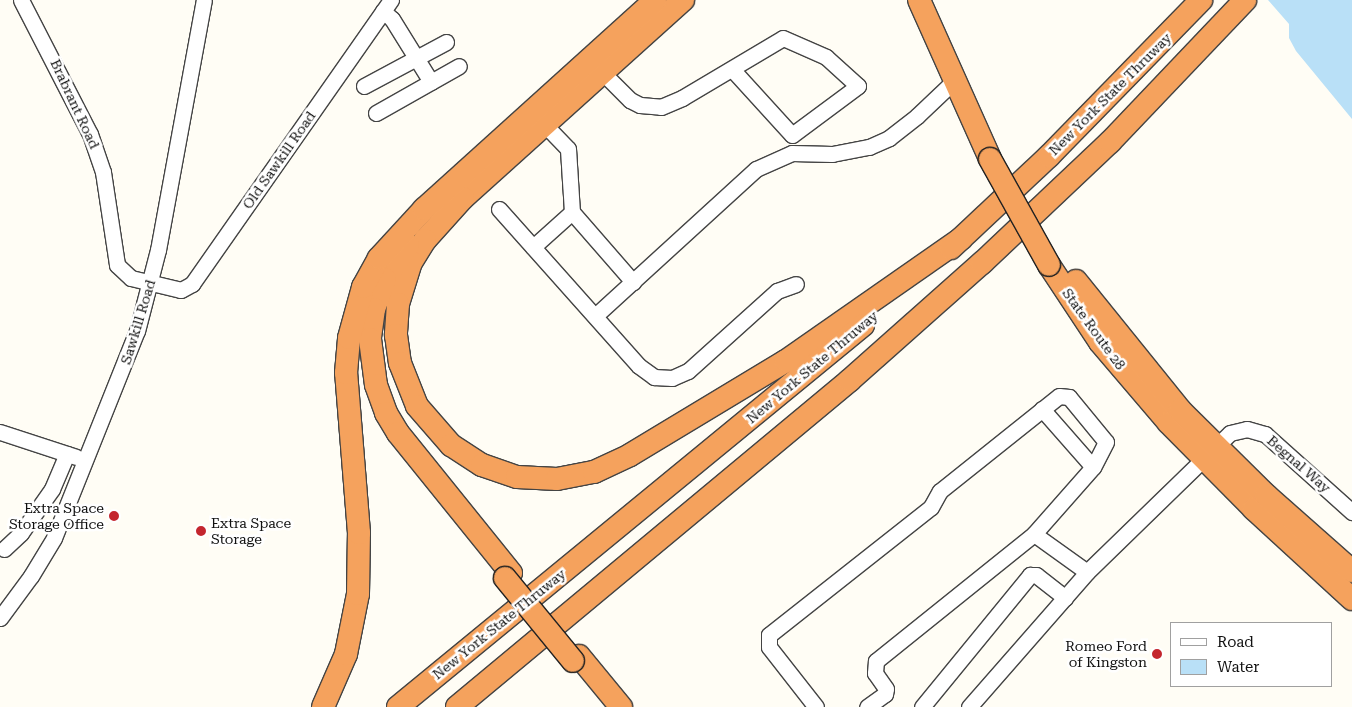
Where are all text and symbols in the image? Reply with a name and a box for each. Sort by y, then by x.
street label: New York State Thruway [1045,29,1175,159]
street label: Brabrant Road [47,56,103,152]
street label: Old Sawkill Road [239,108,319,212]
street label: Sawkill Road [117,278,159,366]
street label: State Route 28 [1059,285,1129,373]
street label: New York State Thruway [743,307,881,427]
street label: Begnal Way [1264,432,1334,496]
place label: Extra Space Storage Office [9,500,104,532]
marker: Extra Space Storage Office [108,510,120,522]
place label: Extra Space Storage [211,515,291,548]
marker: Extra Space Storage [195,525,207,537]
street label: New York State Thruway [429,565,569,683]
legend [1170,622,1332,687]
text: Road [1217,633,1254,651]
place label: Romeo Ford of Kingston [1065,638,1147,670]
marker: Romeo Ford of Kingston [1151,648,1163,660]
text: Water [1217,658,1259,676]

